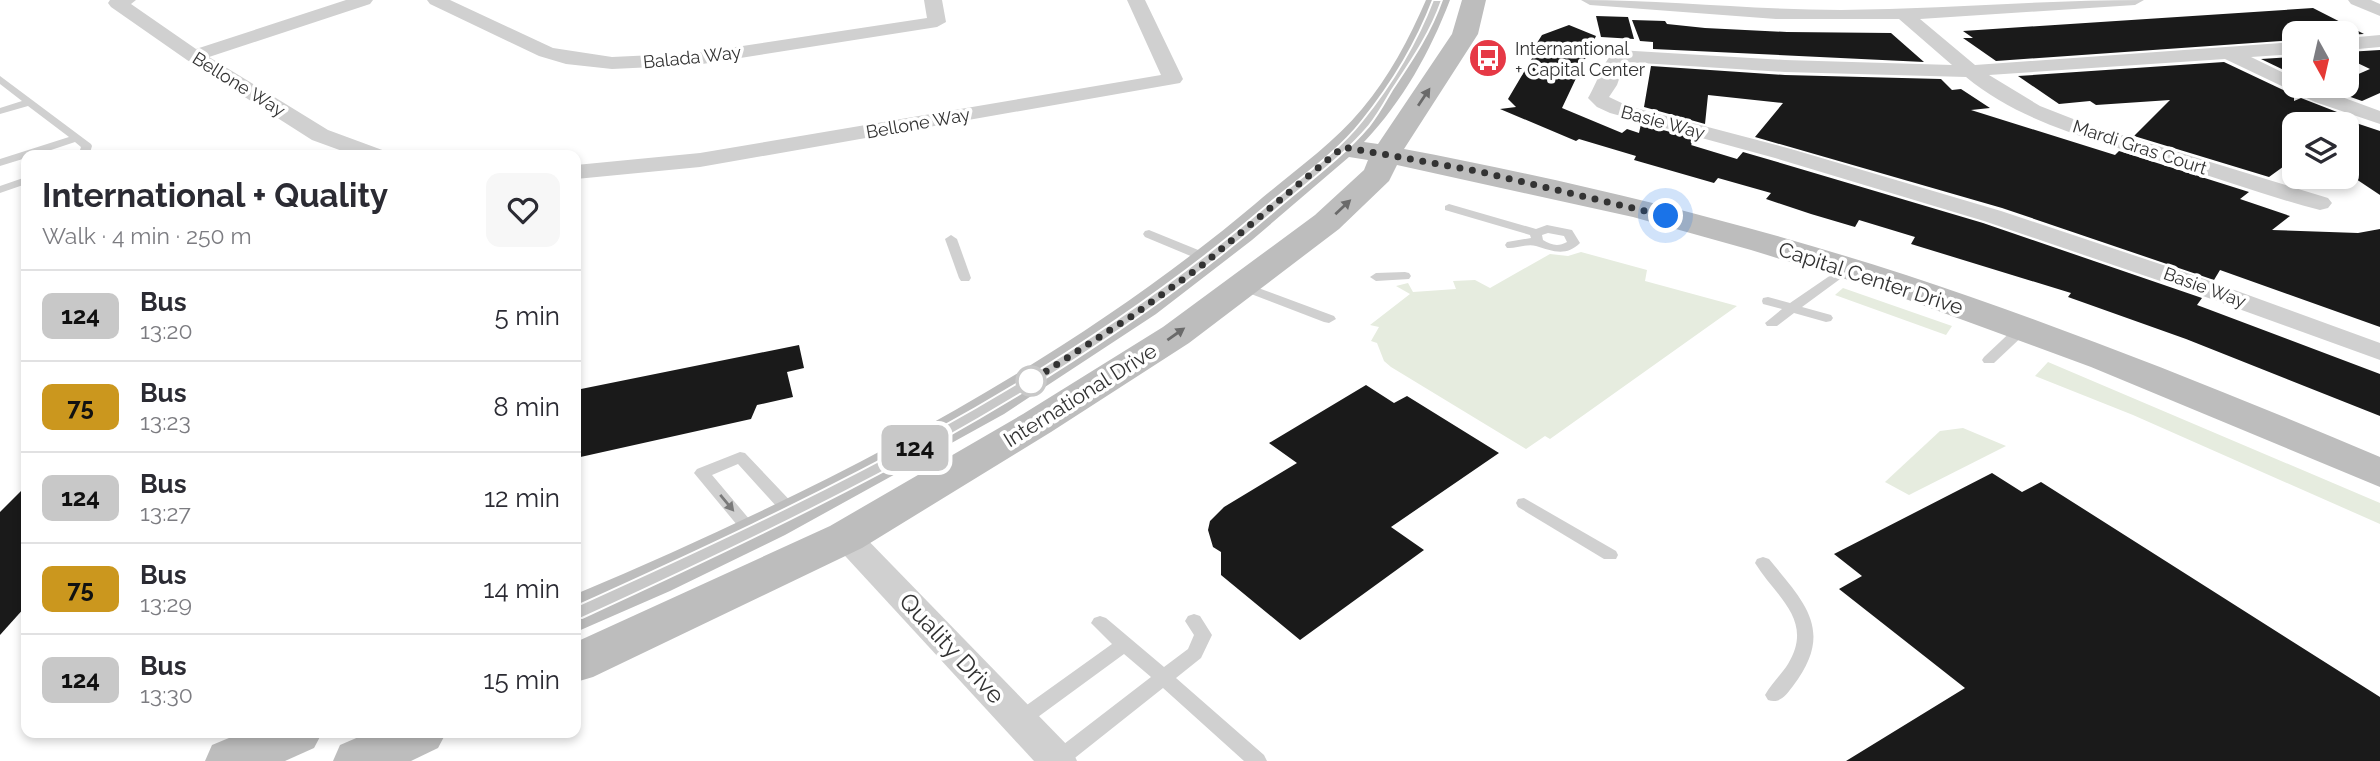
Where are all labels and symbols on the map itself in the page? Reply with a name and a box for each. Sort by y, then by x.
north arrow [2282,21,2359,98]
bus stop icon: Internantional + Capital Center [1467,37,1509,79]
place label: Internantional + Capital Center [1515,38,1646,80]
street label: Balada Way [642,41,742,73]
street label: Bellone Way [189,47,289,121]
one-way arrow [1417,88,1431,106]
street label: Basie Way [1619,101,1708,143]
street label: Bellone Way [864,103,972,142]
street label: Mardi Gras Court [2070,115,2210,179]
your location [1648,198,1683,233]
one-way arrow [1334,199,1352,215]
street label: Capital Center Drive [1776,236,1966,320]
street label: Basie Way [2161,262,2249,312]
one-way arrow [1167,327,1185,341]
street label: International Drive [999,338,1161,452]
unlabelled marker [1016,366,1046,396]
line badge: 124 [875,425,955,471]
one-way arrow [720,494,735,512]
street label: Quality Drive [893,587,1011,709]

